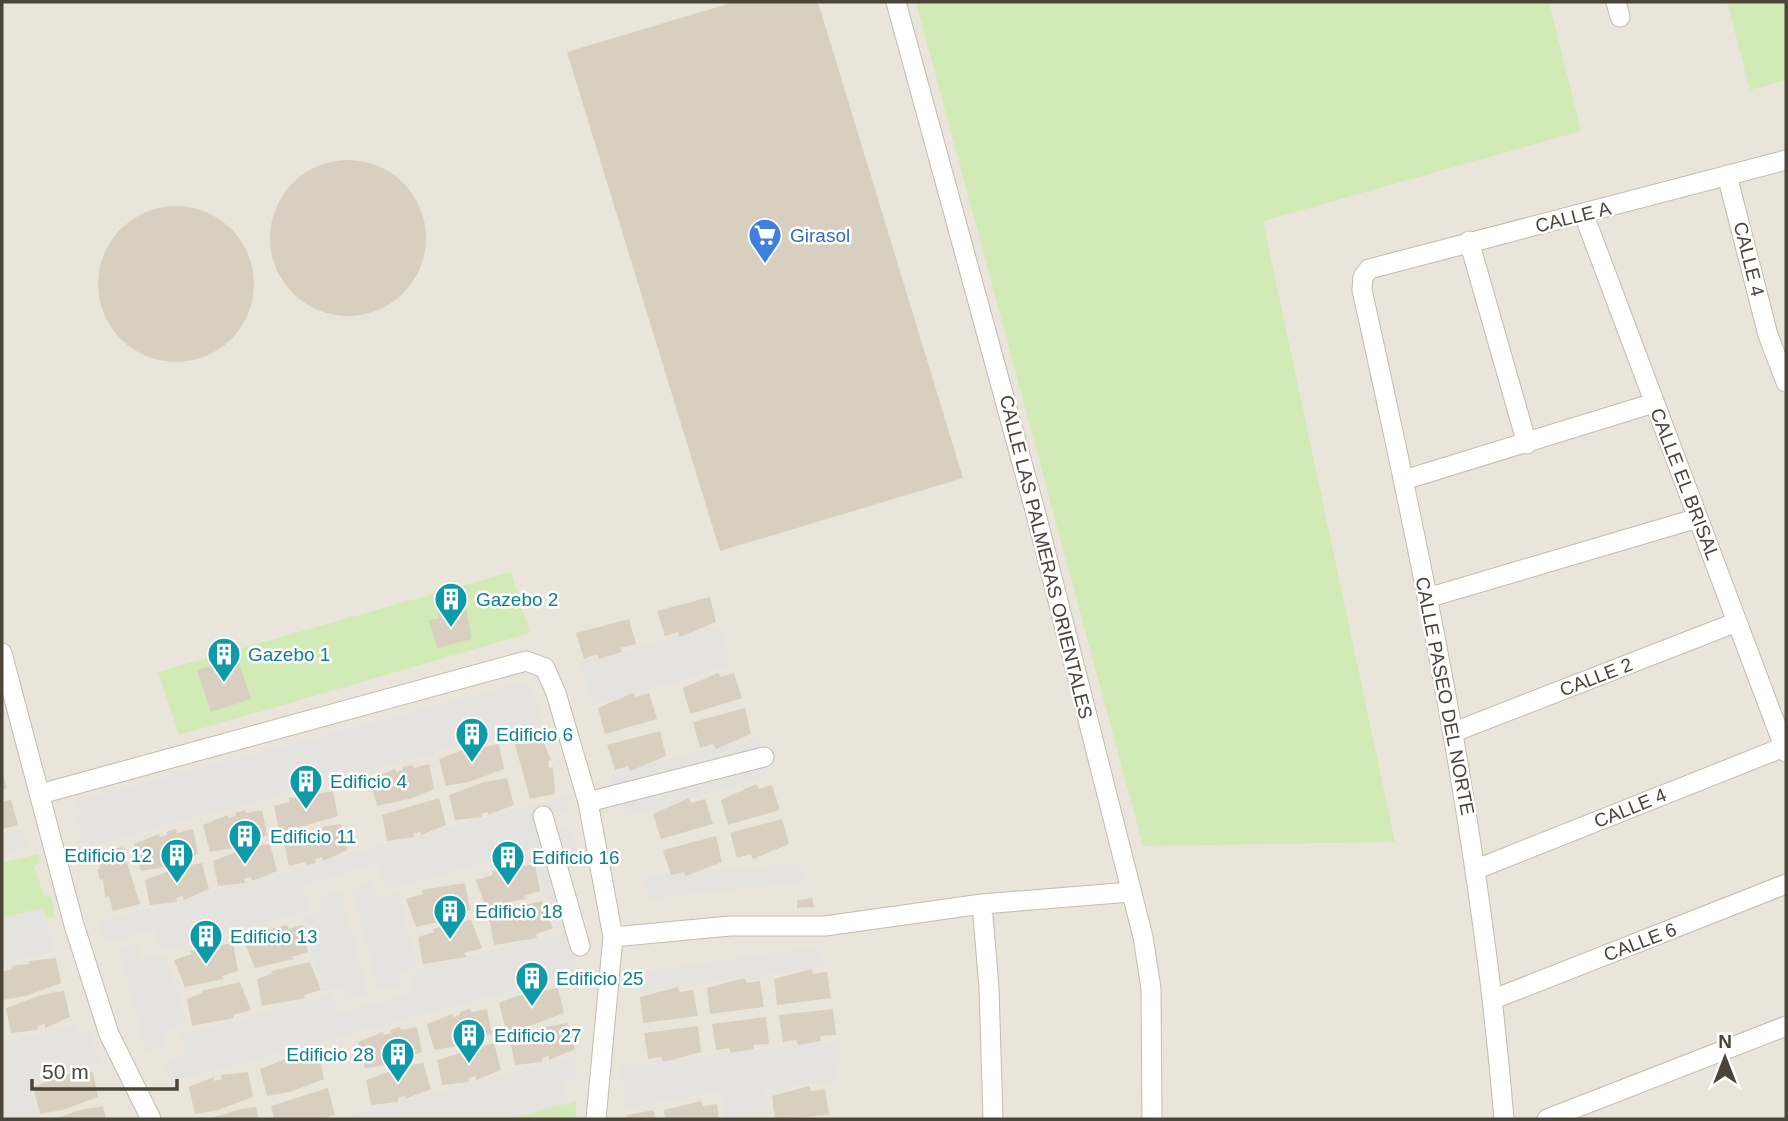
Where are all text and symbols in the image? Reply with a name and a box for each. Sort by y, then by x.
street label: CALLE A [1533,197,1613,237]
supermarket icon: Girasol [746,216,784,265]
street label: CALLE 4 [1730,220,1768,299]
place label: Girasol [790,225,850,246]
street label: CALLE LAS PALMERAS ORIENTALES [996,393,1096,721]
street label: CALLE EL BRISAL [1646,405,1724,563]
street label: CALLE PASEO DEL NORTE [1412,575,1478,817]
building icon: Gazebo 2 [432,580,470,629]
place label: Gazebo 2 [476,589,558,610]
building icon: Gazebo 1 [205,635,243,684]
place label: Gazebo 1 [248,644,330,665]
street label: CALLE 2 [1557,654,1635,700]
building icon: Edificio 6 [453,715,491,764]
place label: Edificio 6 [496,724,573,745]
building icon: Edificio 4 [287,762,325,811]
place label: Edificio 4 [330,771,408,792]
street label: CALLE 4 [1591,784,1670,832]
building icon: Edificio 11 [226,817,264,866]
place label: Edificio 11 [270,826,356,847]
building icon: Edificio 12 [158,836,196,885]
building icon: Edificio 16 [489,838,527,887]
place label: Edificio 12 [64,845,152,866]
place label: Edificio 16 [532,847,620,868]
building icon: Edificio 18 [431,892,469,941]
place label: Edificio 18 [475,901,563,922]
building icon: Edificio 13 [187,917,225,966]
street label: CALLE 6 [1601,919,1679,965]
place label: Edificio 13 [230,926,318,947]
building icon: Edificio 25 [513,959,551,1008]
place label: Edificio 25 [556,968,644,989]
building icon: Edificio 27 [450,1016,488,1065]
north arrow [1690,1023,1760,1093]
place label: Edificio 27 [494,1025,582,1046]
text: N [1718,1031,1732,1052]
building icon: Edificio 28 [379,1035,417,1084]
place label: Edificio 28 [286,1044,374,1065]
scale bar [32,1048,177,1092]
text: 50 m [42,1060,89,1083]

